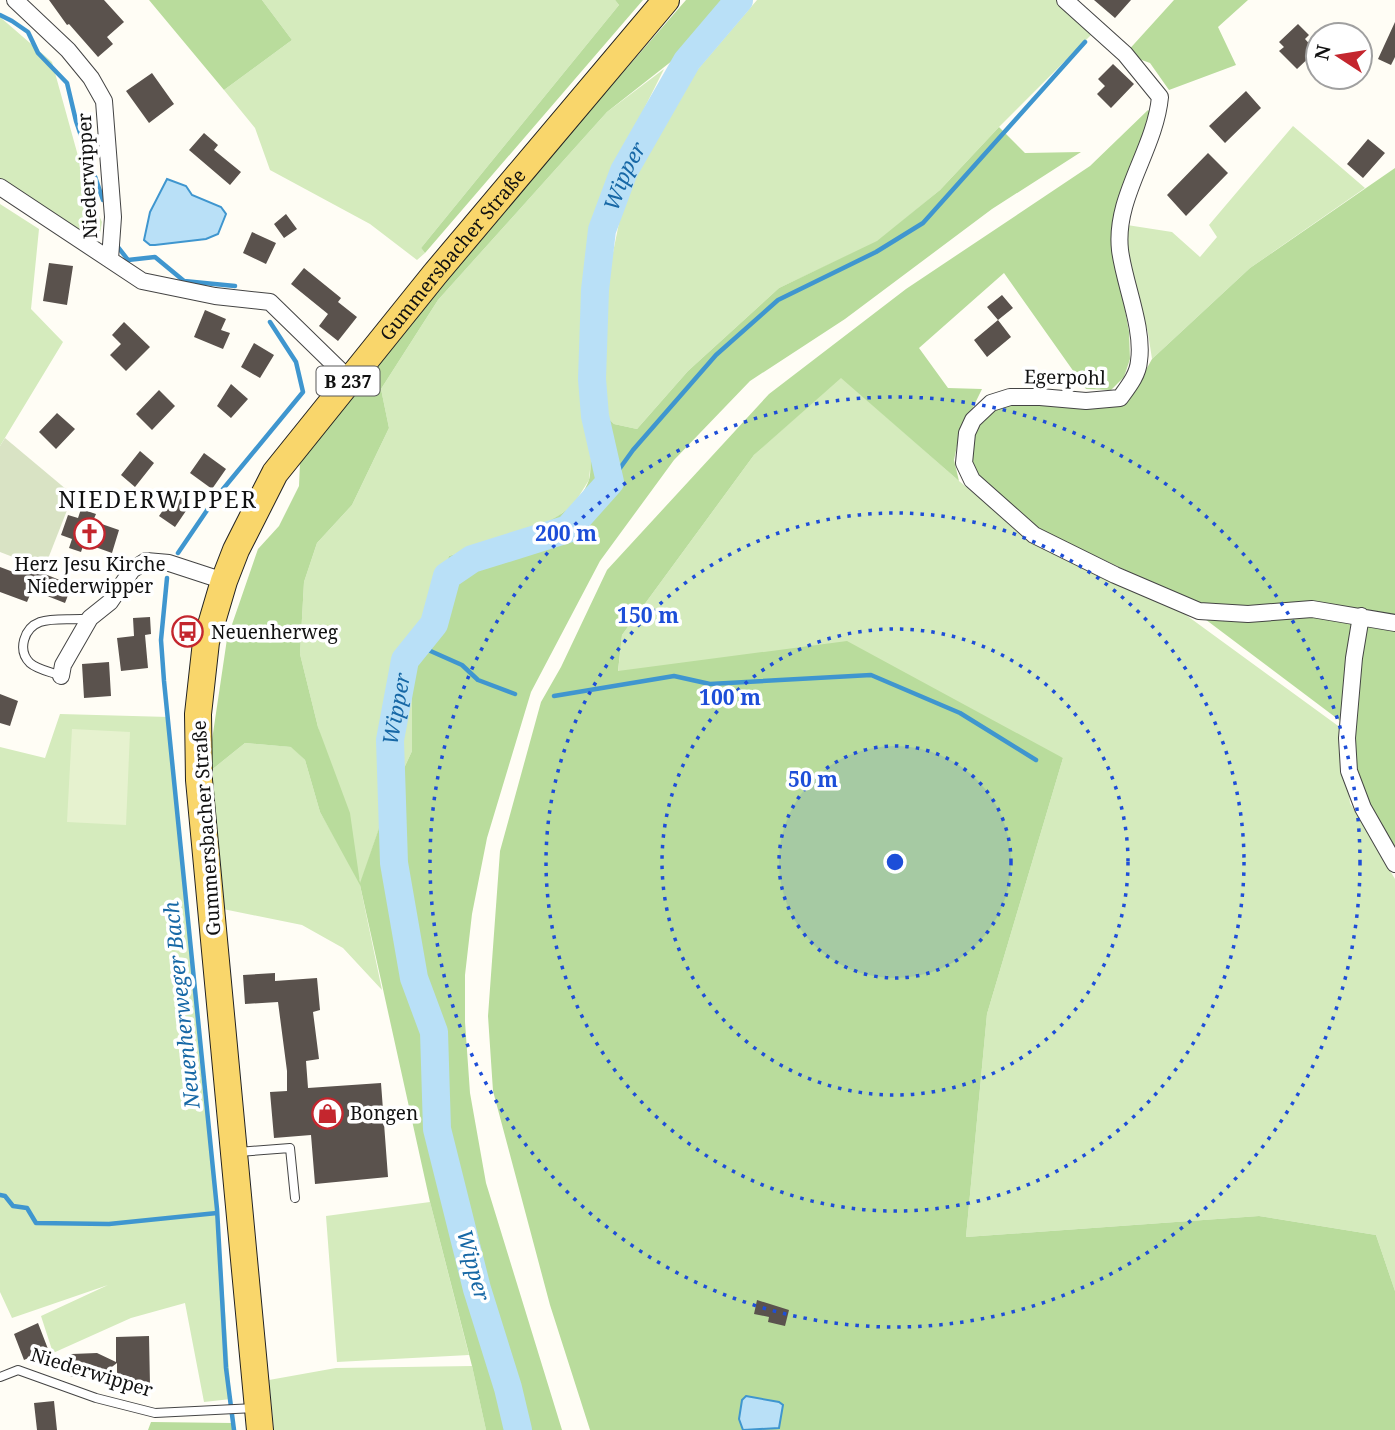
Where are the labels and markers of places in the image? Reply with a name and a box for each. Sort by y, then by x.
church icon: Herz Jesu Kirche Niederwipper [73,516,107,550]
place label: Herz Jesu Kirche Niederwipper [14,551,166,599]
bus stop icon: Neuenherweg [171,615,205,649]
place label: Neuenherweg [211,619,338,645]
centre of rings [883,850,907,874]
shop icon: Bongen [310,1096,344,1130]
place label: Bongen [350,1100,418,1126]

